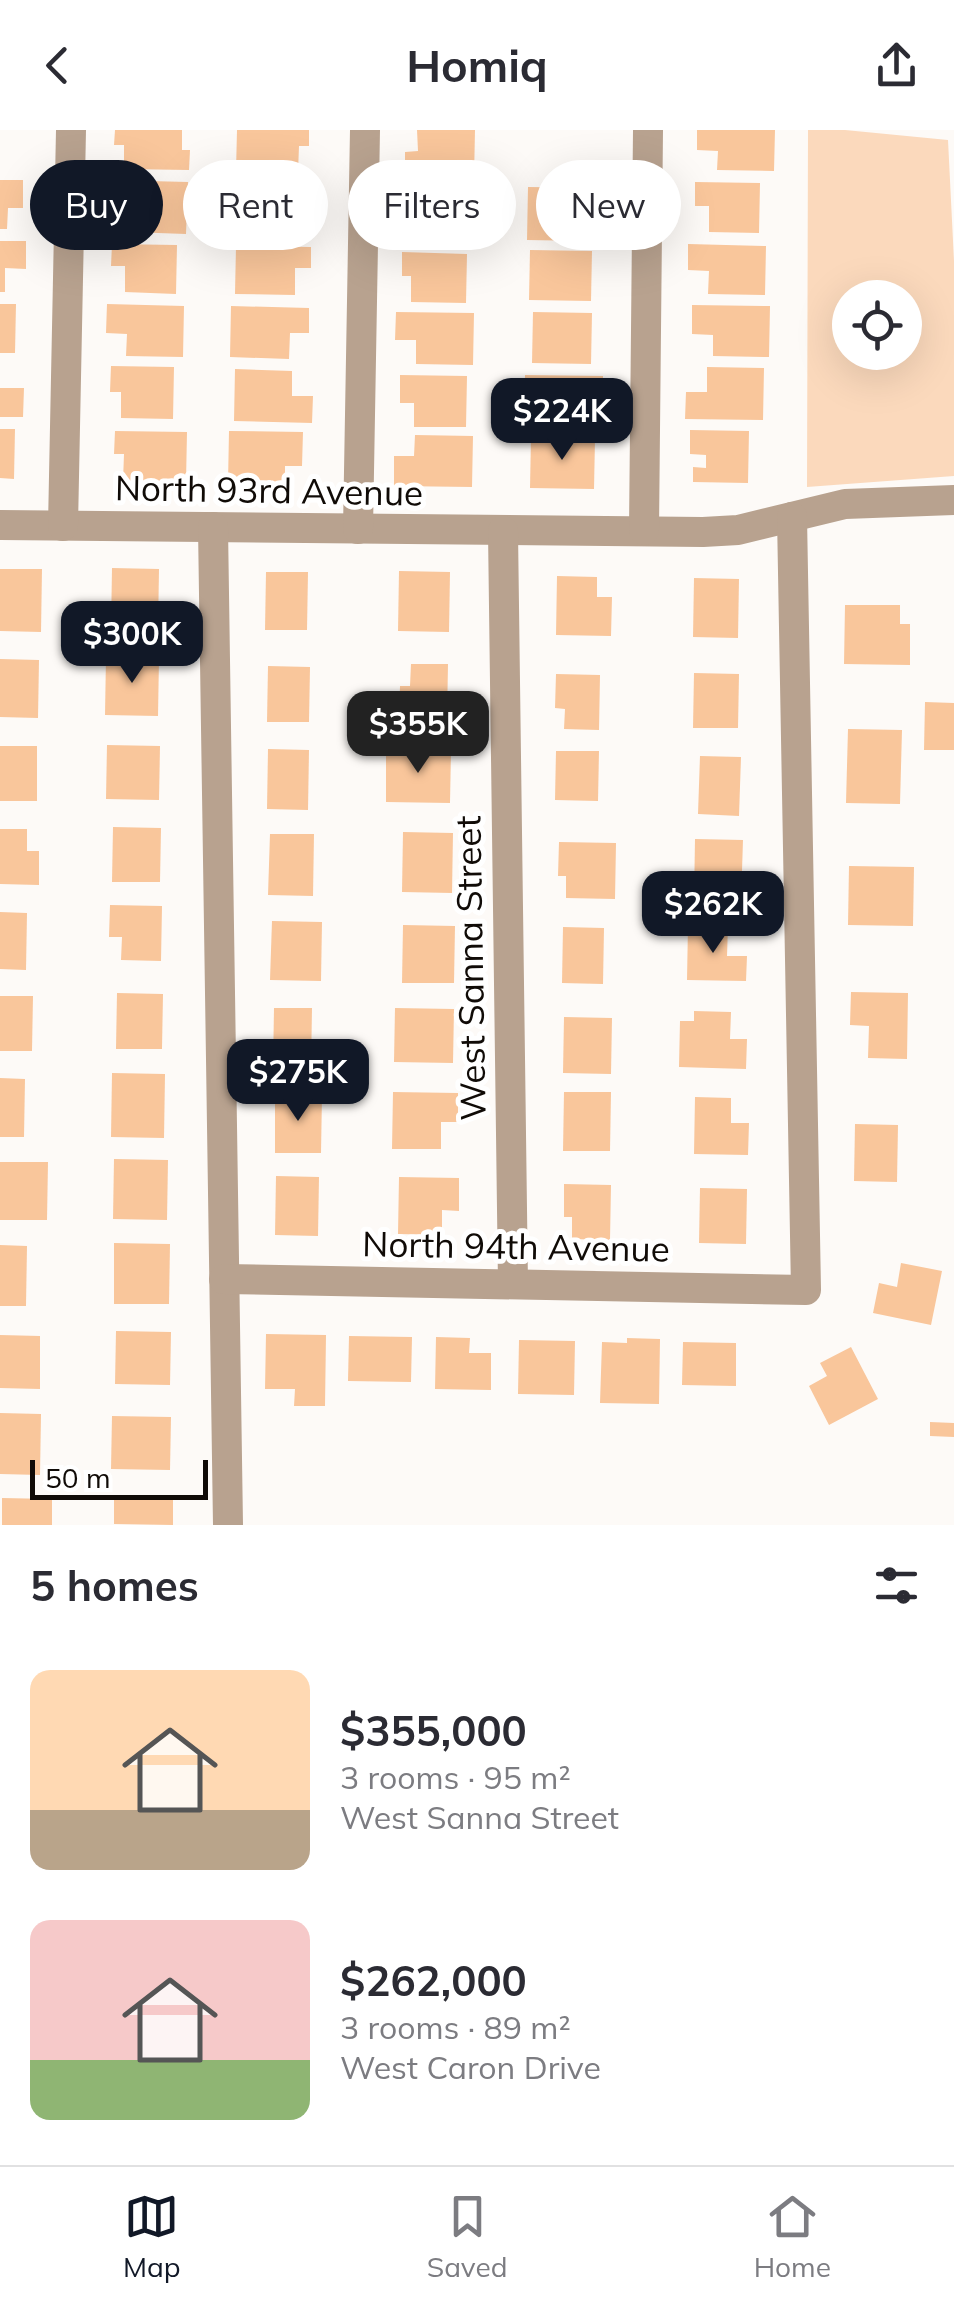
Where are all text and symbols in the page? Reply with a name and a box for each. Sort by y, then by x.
text: Homiq [406,37,548,93]
icon: back [30,38,85,93]
icon: share [869,38,924,93]
chip: Buy [30,160,163,250]
chip: Rent [183,160,328,250]
chip: Filters [348,160,516,250]
chip: New [536,160,681,250]
map controls [832,280,922,370]
button: locate [832,280,922,370]
pin: $224K [492,378,632,463]
text: $224K [513,390,611,430]
street label: North 93rd Avenue [115,465,423,515]
pin: $300K [62,601,202,686]
text: $300K [83,613,181,653]
pin: $355K [348,691,488,776]
text: $355K [369,703,467,743]
street label: West Sanna Street [445,815,495,1121]
pin: $262K [643,871,783,956]
text: $262K [664,883,762,923]
pin: $275K [228,1039,368,1124]
text: $275K [249,1051,347,1091]
street label: North 94th Avenue [362,1221,670,1271]
scale bar [30,1455,208,1500]
text: 50 m [45,1460,111,1495]
icon: filters [869,1558,924,1613]
text: 5 homes [30,1559,199,1612]
text: $355,000 [340,1704,527,1757]
icon: home [110,1710,230,1830]
text: 3 rooms · 95 m² [340,1757,571,1797]
text: West Sanna Street [340,1797,619,1837]
text: $262,000 [340,1954,527,2007]
icon: home [110,1960,230,2080]
text: 3 rooms · 89 m² [340,2007,571,2047]
text: West Caron Drive [340,2047,601,2087]
tab: Map [123,2189,181,2284]
tab: Saved [427,2189,508,2284]
tab: Home [754,2189,831,2284]

